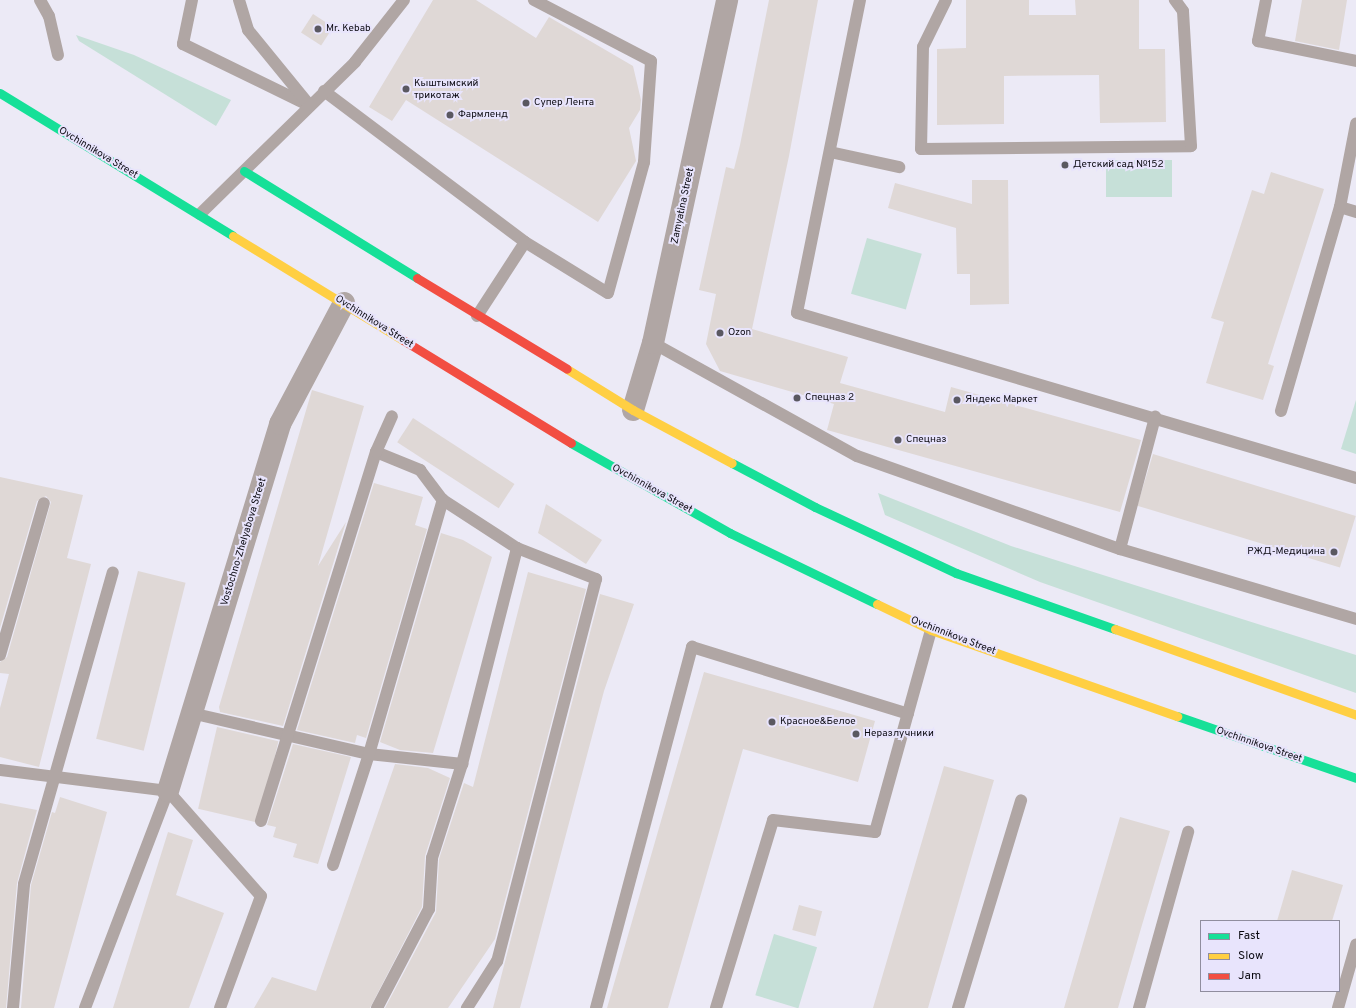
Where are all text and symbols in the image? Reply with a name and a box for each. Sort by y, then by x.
place label: Mr. Kebab [326,23,371,35]
marker: Mr. Kebab [313,24,323,34]
place label: Кыштымский трикотаж [414,77,478,100]
marker: Кыштымский трикотаж [401,84,411,94]
place label: Супер Лента [534,97,594,109]
marker: Супер Лента [521,98,531,108]
place label: Фармленд [458,109,508,121]
marker: Фармленд [445,110,455,120]
street label: Ovchinnikova Street [56,125,140,181]
place label: Детский сад №152 [1073,159,1164,171]
marker: Детский сад №152 [1060,160,1070,170]
street label: Zamyatina Street [669,167,697,245]
street label: Ovchinnikova Street [333,293,415,351]
place label: Ozon [728,327,751,339]
marker: Ozon [715,328,725,338]
place label: Спецназ 2 [805,392,854,404]
marker: Спецназ 2 [792,393,802,403]
place label: Яндекс Маркет [965,394,1038,406]
marker: Яндекс Маркет [952,395,962,405]
place label: Спецназ [906,434,947,446]
marker: Спецназ [893,435,903,445]
street label: Ovchinnikova Street [610,462,694,516]
street label: Vostochno-Zhelyabova Street [219,477,269,607]
place label: РЖД-Медицина [1247,546,1325,558]
marker: РЖД-Медицина [1328,546,1340,558]
street label: Ovchinnikova Street [909,614,997,658]
place label: Красное&Белое [780,716,856,728]
marker: Красное&Белое [767,717,777,727]
street label: Ovchinnikova Street [1215,725,1303,765]
place label: Неразлучники [864,728,934,740]
marker: Неразлучники [851,729,861,739]
legend [1200,920,1340,992]
text: Fast [1238,928,1260,944]
text: Slow [1238,948,1264,964]
text: Jam [1238,968,1261,984]

